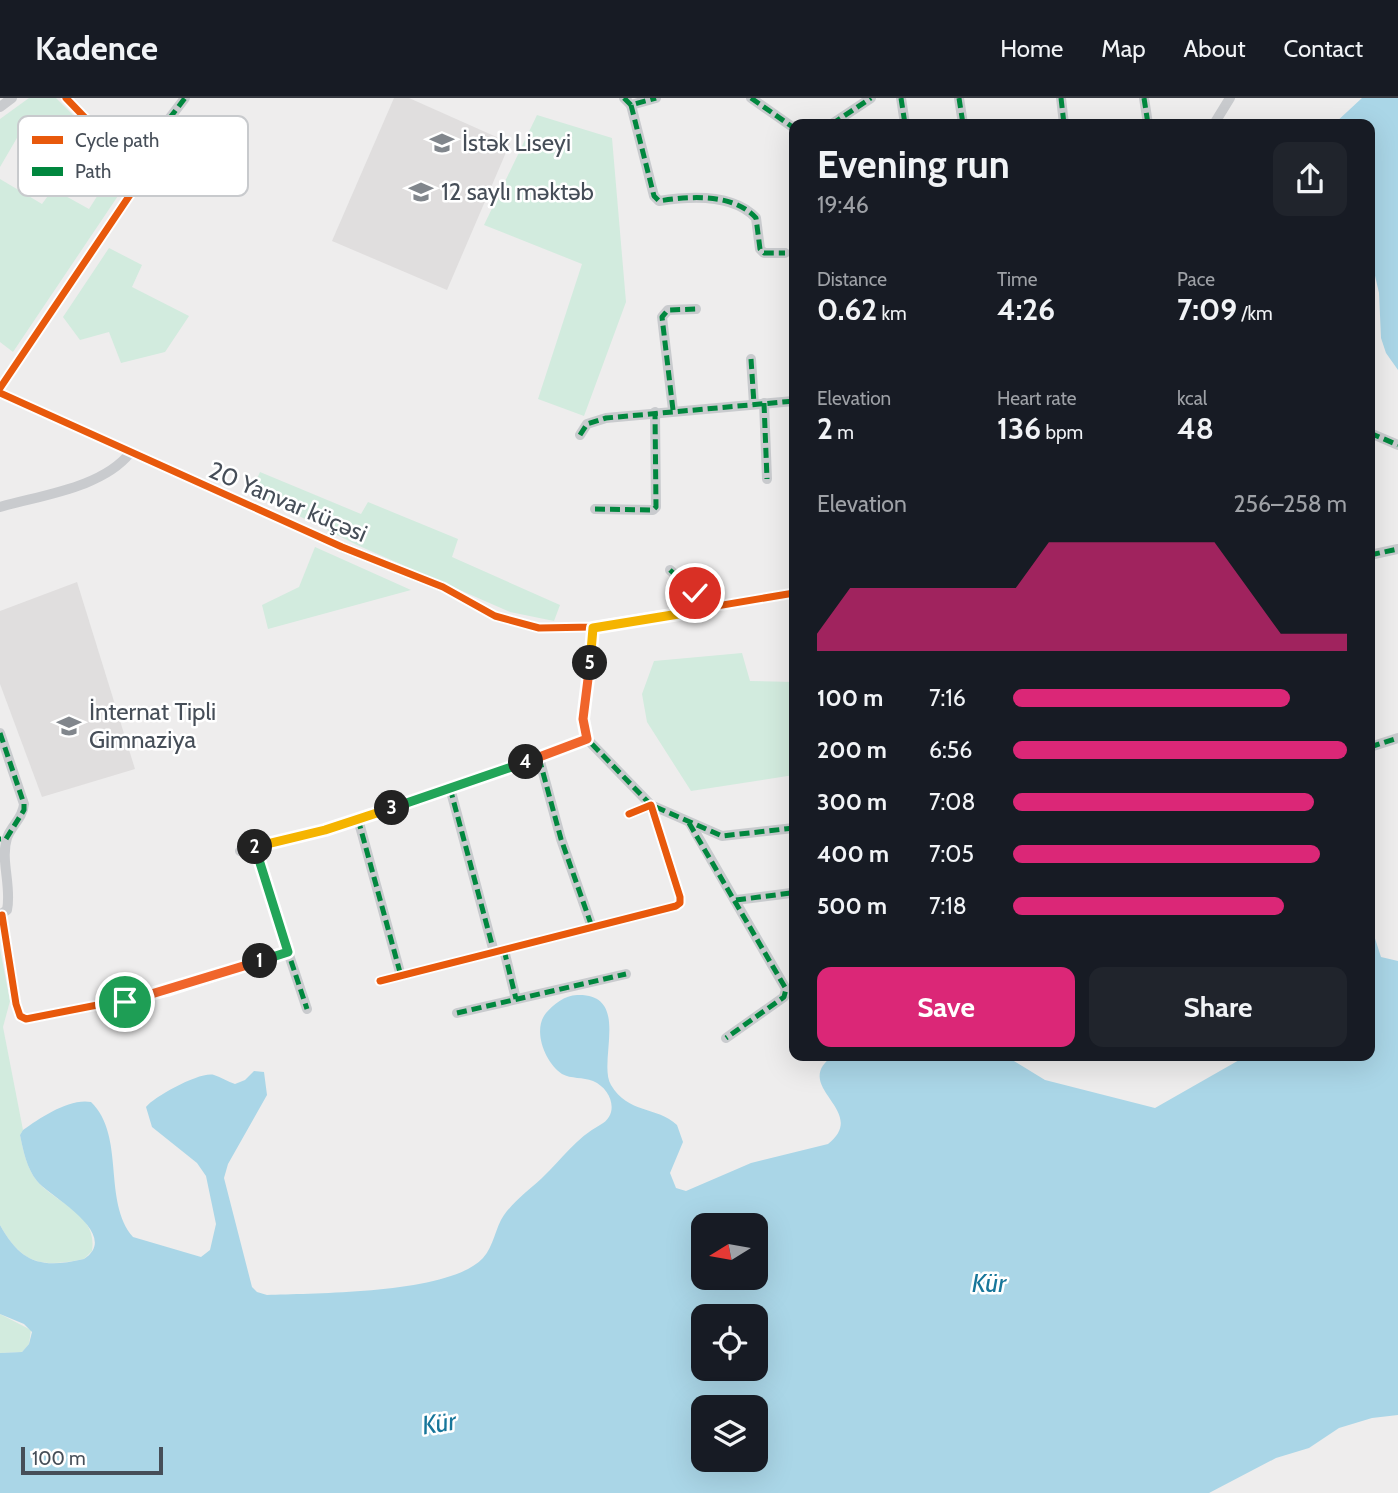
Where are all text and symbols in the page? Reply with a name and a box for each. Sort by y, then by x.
text: Kadence [35,28,158,68]
text: Home [1000,34,1063,63]
text: Map [1101,34,1146,63]
text: About [1184,34,1246,63]
text: Contact [1284,34,1363,63]
legend [18,116,248,196]
place label: İstək Liseyi [462,128,571,157]
text: Cycle path [75,129,159,152]
school or university icon: İstək Liseyi [428,129,456,157]
text: Evening run [817,141,1010,188]
button: share [1273,142,1347,216]
text: Path [75,160,111,183]
place label: 12 saylı məktəb [441,177,594,206]
school or university icon: 12 saylı məktəb [407,178,435,206]
text: 19:46 [817,191,869,219]
text: Distance [817,268,887,291]
text: Time [997,268,1037,291]
text: Pace [1177,268,1215,291]
text: 0.62 [817,291,877,328]
text: 4:26 [997,291,1055,328]
text: 7:09 [1177,291,1237,328]
text: km [877,302,907,325]
text: /km [1237,302,1273,325]
text: Elevation [817,387,891,410]
text: Heart rate [997,387,1077,410]
text: kcal [1177,387,1207,410]
text: 2 [817,410,833,447]
text: 136 [997,410,1041,447]
text: 48 [1177,410,1214,447]
text: m [833,421,854,444]
text: bpm [1041,421,1083,444]
street label: 20 Yanvar küçəsi [205,455,372,548]
text: Elevation [817,490,907,518]
text: 256–258 m [1234,490,1347,518]
pin [665,563,725,623]
icon: check [676,574,714,612]
pin: 5 [572,646,608,680]
text: 5 [584,651,595,674]
text: 100 m [817,684,883,712]
text: 7:16 [929,684,966,712]
place label: İnternat Tipli Gimnaziya [89,697,216,754]
school or university icon: İnternat Tipli Gimnaziya [55,712,83,740]
text: 200 m [817,736,887,764]
text: 6:56 [929,736,972,764]
pin: 4 [508,744,544,780]
text: 4 [520,750,531,773]
text: 300 m [817,788,887,816]
text: 7:08 [929,788,975,816]
pin: 3 [374,790,410,826]
text: 3 [386,796,397,819]
pin: 2 [238,830,272,864]
text: 2 [249,835,260,858]
text: 400 m [817,840,889,868]
text: 7:05 [929,840,974,868]
text: 500 m [817,892,887,920]
text: 7:18 [929,892,967,920]
pin: 1 [243,944,278,978]
text: 1 [256,949,263,972]
button: Save [817,967,1075,1047]
button: Share [1089,967,1347,1047]
pin [95,972,155,1032]
icon: arrive [106,983,144,1021]
north arrow [691,1213,768,1290]
map controls [691,1213,768,1472]
water label: Kür [972,1267,1007,1299]
button: locate [691,1304,768,1381]
button: layers [691,1395,768,1472]
water label: Kür [420,1404,459,1441]
scale bar [21,1444,163,1476]
text: 100 m [32,1447,86,1470]

